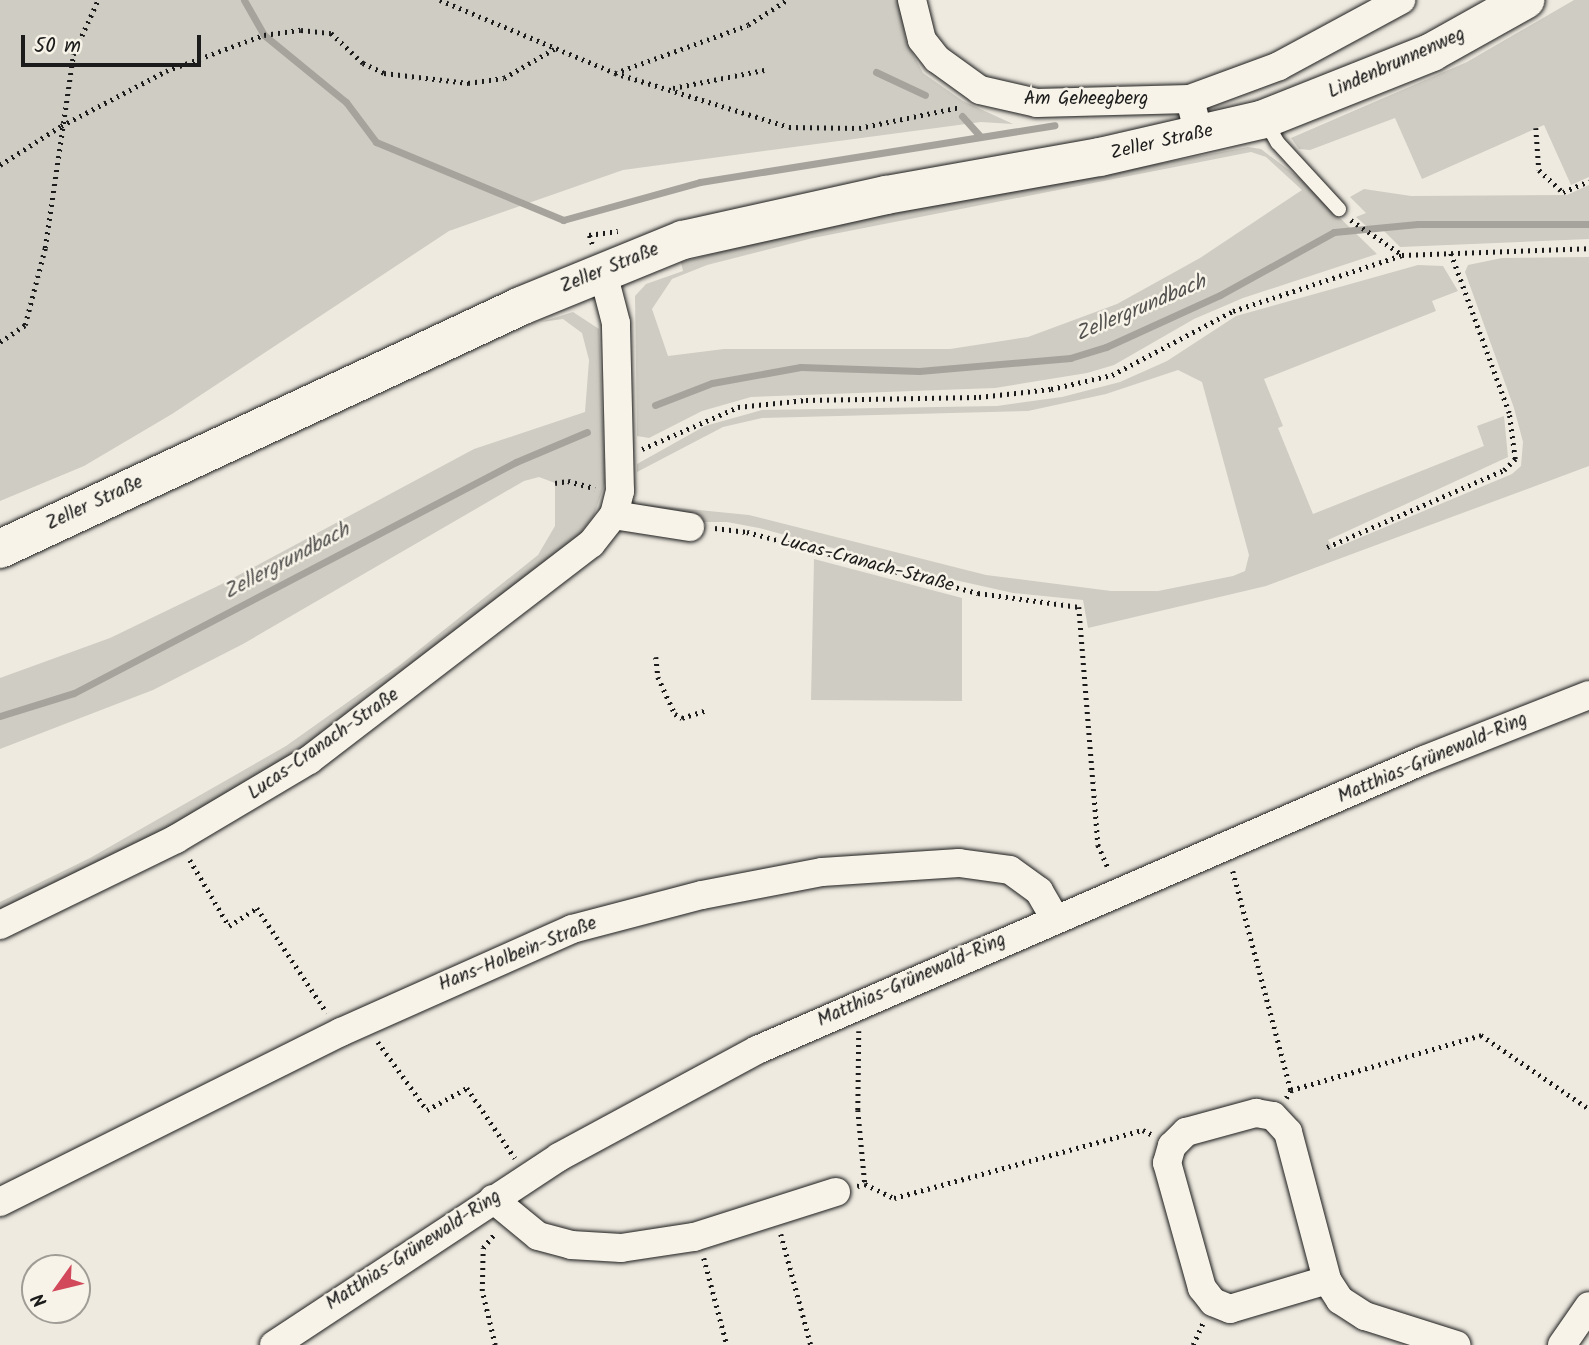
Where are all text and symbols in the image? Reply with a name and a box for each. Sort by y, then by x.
scale bar [24,21,205,65]
street label: Lindenbrunnenweg [1325,24,1469,104]
text: 50 m [34,30,81,63]
street label: Am Geheegberg [1024,89,1148,111]
street label: Zeller Straße [1109,120,1215,166]
street label: Zeller Straße [557,239,663,299]
water label: Zellergrundbach [1072,270,1210,348]
street label: Zeller Straße [43,472,147,536]
water label: Zellergrundbach [220,518,354,606]
street label: Lucas-Cranach-Straße [778,530,956,598]
street label: Lucas-Cranach-Straße [244,684,404,806]
street label: Matthias-Grünewald-Ring [1335,709,1531,809]
street label: Hans-Holbein-Straße [435,913,601,997]
street label: Matthias-Grünewald-Ring [814,929,1010,1033]
street label: Matthias-Grünewald-Ring [322,1186,506,1316]
north arrow [21,1254,91,1324]
text: N [24,1286,56,1313]

